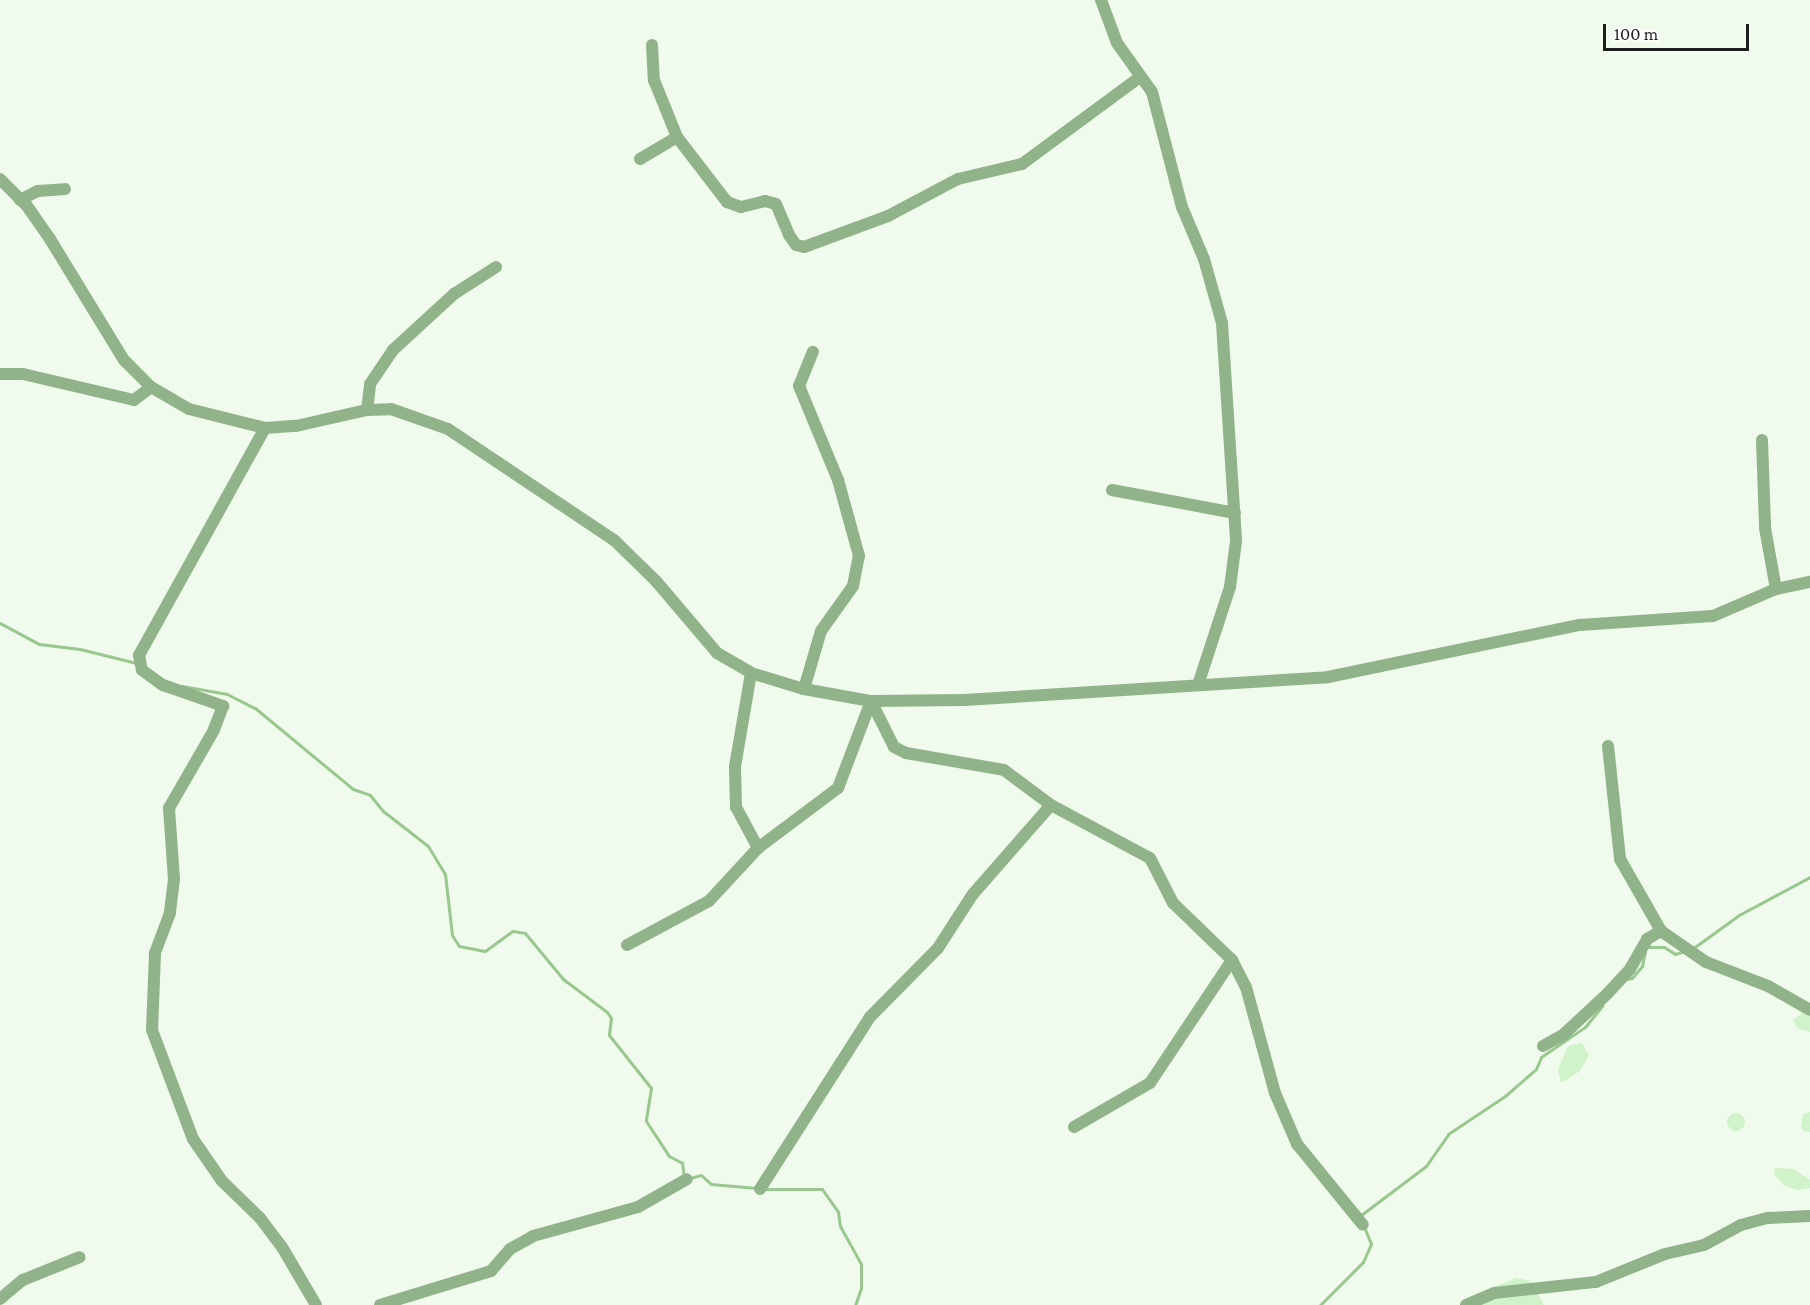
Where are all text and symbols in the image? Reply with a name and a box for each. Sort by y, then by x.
scale bar [1606,12,1752,50]
text: 100 m [1614,24,1658,44]

